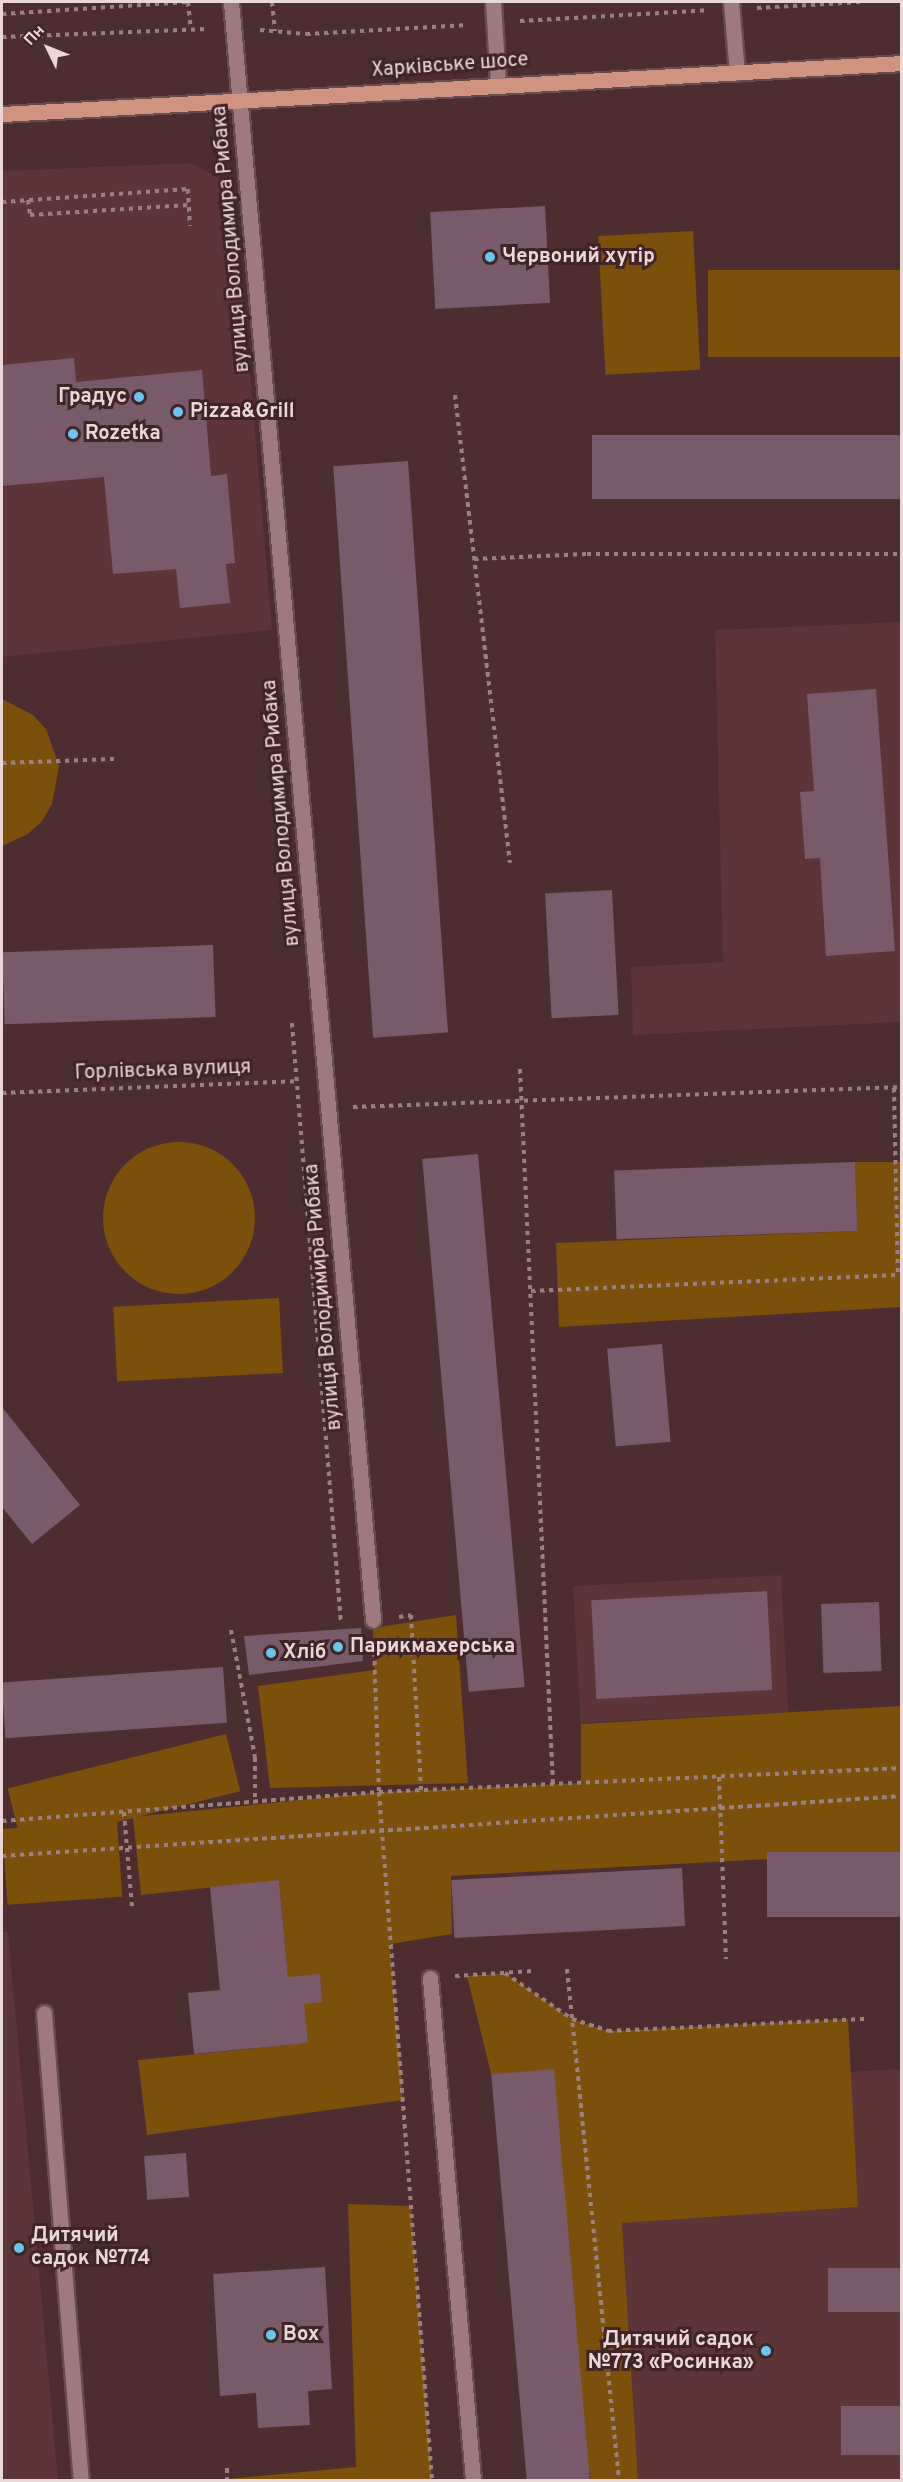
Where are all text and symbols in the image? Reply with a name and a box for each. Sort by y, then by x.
north arrow [18,18,78,78]
text: Пн [20,21,50,50]
street label: Харківське шосе [371,49,529,83]
street label: вулиця Володимира Рибака [208,105,256,373]
place label: Червоний хутір [502,245,655,269]
marker: Червоний хутір [483,250,497,264]
place label: Градус [58,385,127,409]
marker: Градус [132,390,146,404]
place label: Pizza&Grill [190,400,295,424]
marker: Pizza&Grill [171,405,185,419]
place label: Rozetka [85,422,161,446]
marker: Rozetka [66,427,80,441]
street label: вулиця Володимира Рибака [258,679,306,947]
street label: Горлівська вулиця [74,1056,252,1086]
street label: вулиця Володимира Рибака [300,1163,348,1431]
place label: Парикмахерська [350,1635,515,1659]
marker: Парикмахерська [331,1640,345,1654]
place label: Хліб [283,1641,326,1665]
marker: Хліб [264,1646,278,1660]
place label: Дитячий садок №774 [31,2224,150,2271]
marker: Дитячий садок №774 [12,2241,26,2255]
place label: Box [283,2323,319,2347]
marker: Box [264,2328,278,2342]
place label: Дитячий садок №773 «Росинка» [588,2328,754,2375]
marker: Дитячий садок №773 «Росинка» [759,2344,773,2358]

